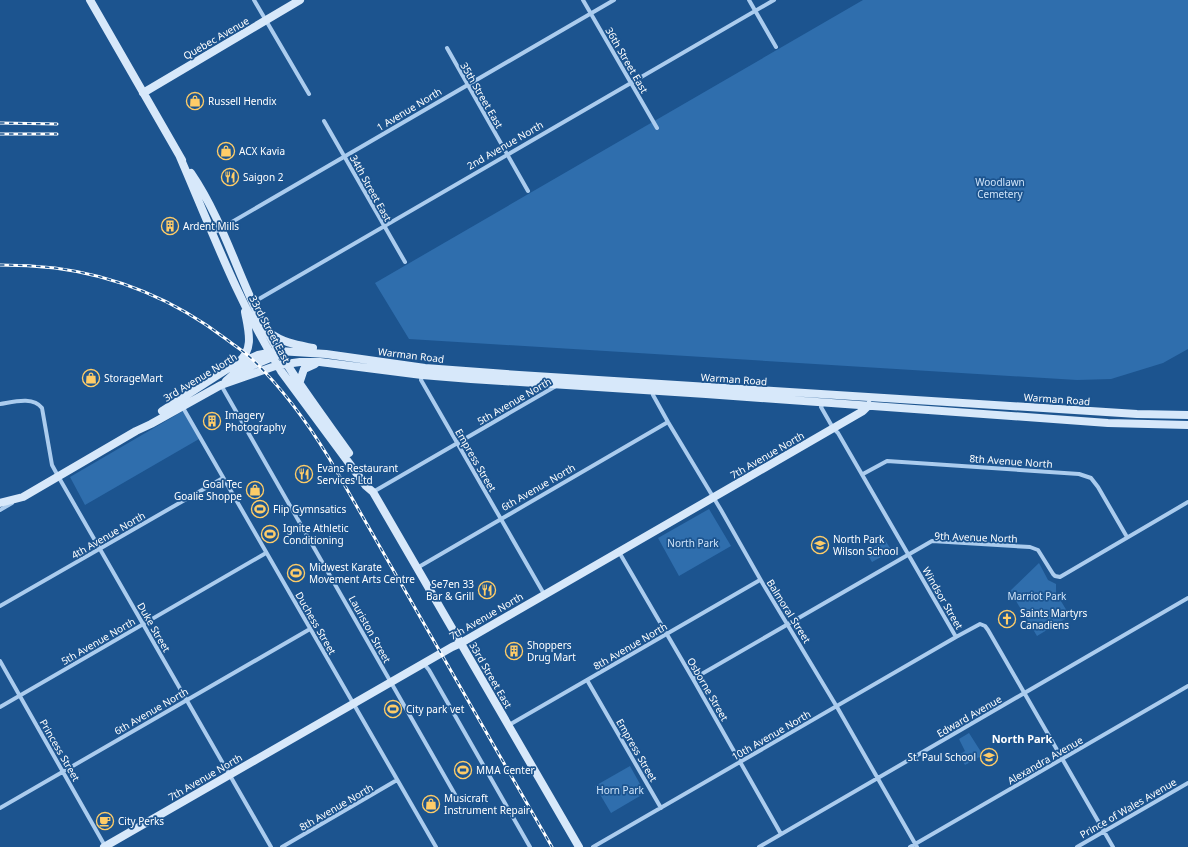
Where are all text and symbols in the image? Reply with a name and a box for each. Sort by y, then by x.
street label: Quebec Avenue [180,13,252,63]
street label: 36th Street East [602,24,652,96]
street label: 35th Street East [457,59,507,131]
street label: 1 Avenue North [374,84,444,134]
shop icon: Russell Hendix [185,91,205,111]
place label: Russell Hendix [208,94,277,108]
street label: 2nd Avenue North [464,117,546,173]
shop icon: ACX Kavia [216,141,236,161]
place label: ACX Kavia [239,144,285,158]
street label: 34th Street East [347,152,395,224]
restaurant icon: Saigon 2 [220,167,240,187]
place label: Saigon 2 [243,170,284,184]
park label: Woodlawn Cemetery [975,175,1025,201]
building icon: Ardent Mills [160,216,180,236]
place label: Ardent Mills [183,219,239,233]
street label: 33rd Street East [246,293,294,365]
street label: Warman Road [377,344,445,366]
street label: 3rd Avenue North [161,349,239,405]
shop icon: StorageMart [81,368,101,388]
street label: Warman Road [700,370,768,388]
place label: StorageMart [104,371,163,385]
street label: 5th Avenue North [474,374,554,428]
street label: Warman Road [1023,390,1091,408]
place label: Imagery Photography [225,408,287,434]
building icon: Imagery Photography [202,411,222,431]
street label: Empress Street [452,426,500,494]
street label: 7th Avenue North [727,428,807,482]
street label: 8th Avenue North [969,451,1053,471]
street label: 6th Avenue North [498,460,578,514]
place label: Evans Restaurant Services Ltd [317,461,399,487]
restaurant icon: Evans Restaurant Services Ltd [294,464,314,484]
place label: Goal Tec Goalie Shoppe [174,477,242,503]
shop icon: Goal Tec Goalie Shoppe [245,480,265,500]
sports icon: Flip Gymnsatics [250,499,270,519]
place label: Flip Gymnsatics [273,502,346,516]
street label: 4th Avenue North [68,508,148,562]
place label: Ignite Athletic Conditioning [283,521,349,547]
sports icon: Ignite Athletic Conditioning [260,524,280,544]
street label: 9th Avenue North [934,529,1018,545]
place label: North Park Wilson School [833,532,898,558]
school or university icon: North Park Wilson School [810,535,830,555]
park label: North Park [667,536,719,550]
place label: Midwest Karate Movement Arts Centre [309,560,415,586]
sports icon: Midwest Karate Movement Arts Centre [286,563,306,583]
street label: Windsor Street [920,564,967,632]
street label: Balmoral Street [764,576,814,646]
place label: Se7en 33 Bar & Grill [426,577,474,603]
restaurant icon: Se7en 33 Bar & Grill [477,580,497,600]
street label: Duchess Street [292,589,340,657]
street label: 7th Avenue North [446,589,526,643]
park label: Marriot Park [1008,589,1067,603]
street label: Lauriston Street [346,593,394,665]
street label: Duke Street [134,600,174,655]
place label: Saints Martyrs Canadiens [1020,606,1088,632]
church icon: Saints Martyrs Canadiens [997,609,1017,629]
street label: 5th Avenue North [58,614,138,668]
street label: 8th Avenue North [590,619,670,673]
place label: Shoppers Drug Mart [527,638,576,664]
street label: 33rd Street East [466,639,516,711]
building icon: Shoppers Drug Mart [504,641,524,661]
street label: Osborne Street [684,655,732,724]
street label: 6th Avenue North [111,684,191,738]
street label: Edward Avenue [934,692,1004,740]
sports icon: City park vet [383,699,403,719]
place label: City park vet [406,702,465,716]
street label: 10th Avenue North [729,707,813,763]
street label: Princess Street [37,716,84,784]
street label: Empress Street [613,716,661,784]
district label: North Park [992,731,1053,746]
street label: Alexandra Avenue [1005,733,1086,787]
school or university icon: St. Paul School [979,747,999,767]
street label: 7th Avenue North [165,750,245,804]
place label: St. Paul School [907,750,976,764]
sports icon: MMA Center [453,760,473,780]
place label: MMA Center [476,763,535,777]
street label: Prince of Wales Avenue [1077,774,1179,841]
street label: 8th Avenue North [296,780,376,834]
park label: Horn Park [596,783,644,797]
place label: Musicraft Instrument Repair [444,791,530,817]
shop icon: Musicraft Instrument Repair [421,794,441,814]
cafe icon: City Perks [95,811,115,831]
place label: City Perks [118,814,164,828]

